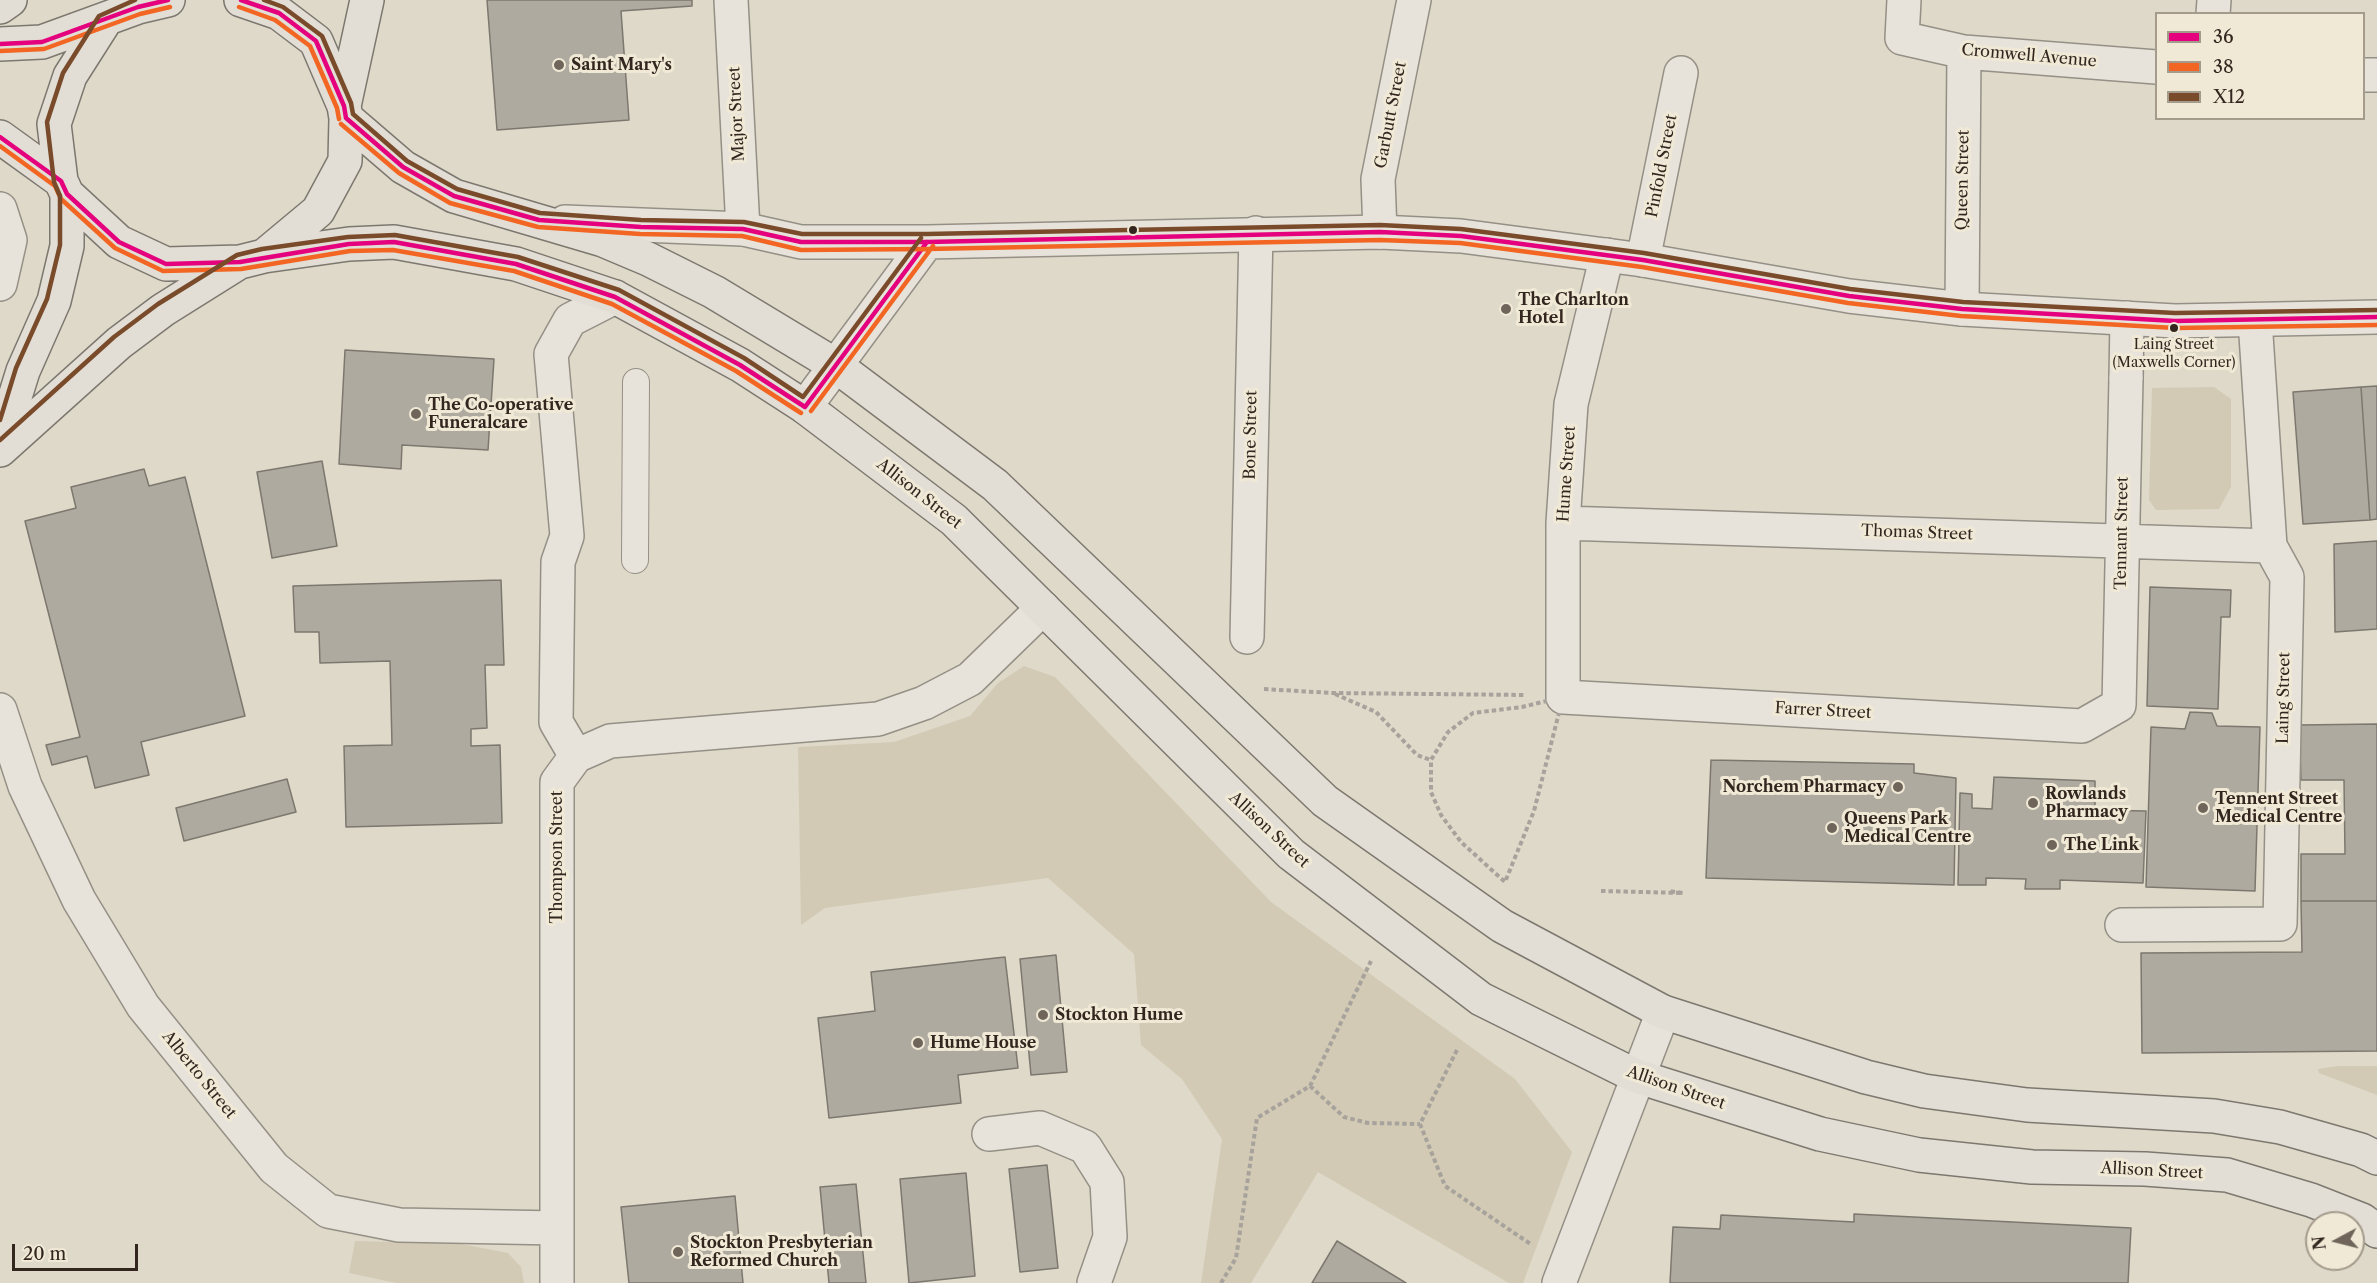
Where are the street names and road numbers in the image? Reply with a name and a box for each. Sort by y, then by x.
street label: Cromwell Avenue [1961,41,2097,71]
street label: Garbutt Street [1371,60,1411,170]
street label: Major Street [725,66,749,162]
street label: Pinfold Street [1643,113,1681,219]
street label: Queen Street [1953,129,1973,231]
street label: Bone Street [1241,390,1261,480]
street label: Hume Street [1554,425,1580,523]
street label: Allison Street [873,455,965,533]
street label: Tennant Street [2111,476,2133,590]
street label: Thomas Street [1861,521,1973,545]
street label: Laing Street [2274,652,2294,744]
street label: Farrer Street [1774,699,1872,723]
street label: Allison Street [1225,788,1313,872]
street label: Thompson Street [547,791,567,923]
street label: Alberto Street [158,1027,240,1123]
street label: Allison Street [1624,1062,1728,1114]
street label: Allison Street [2100,1159,2204,1183]

